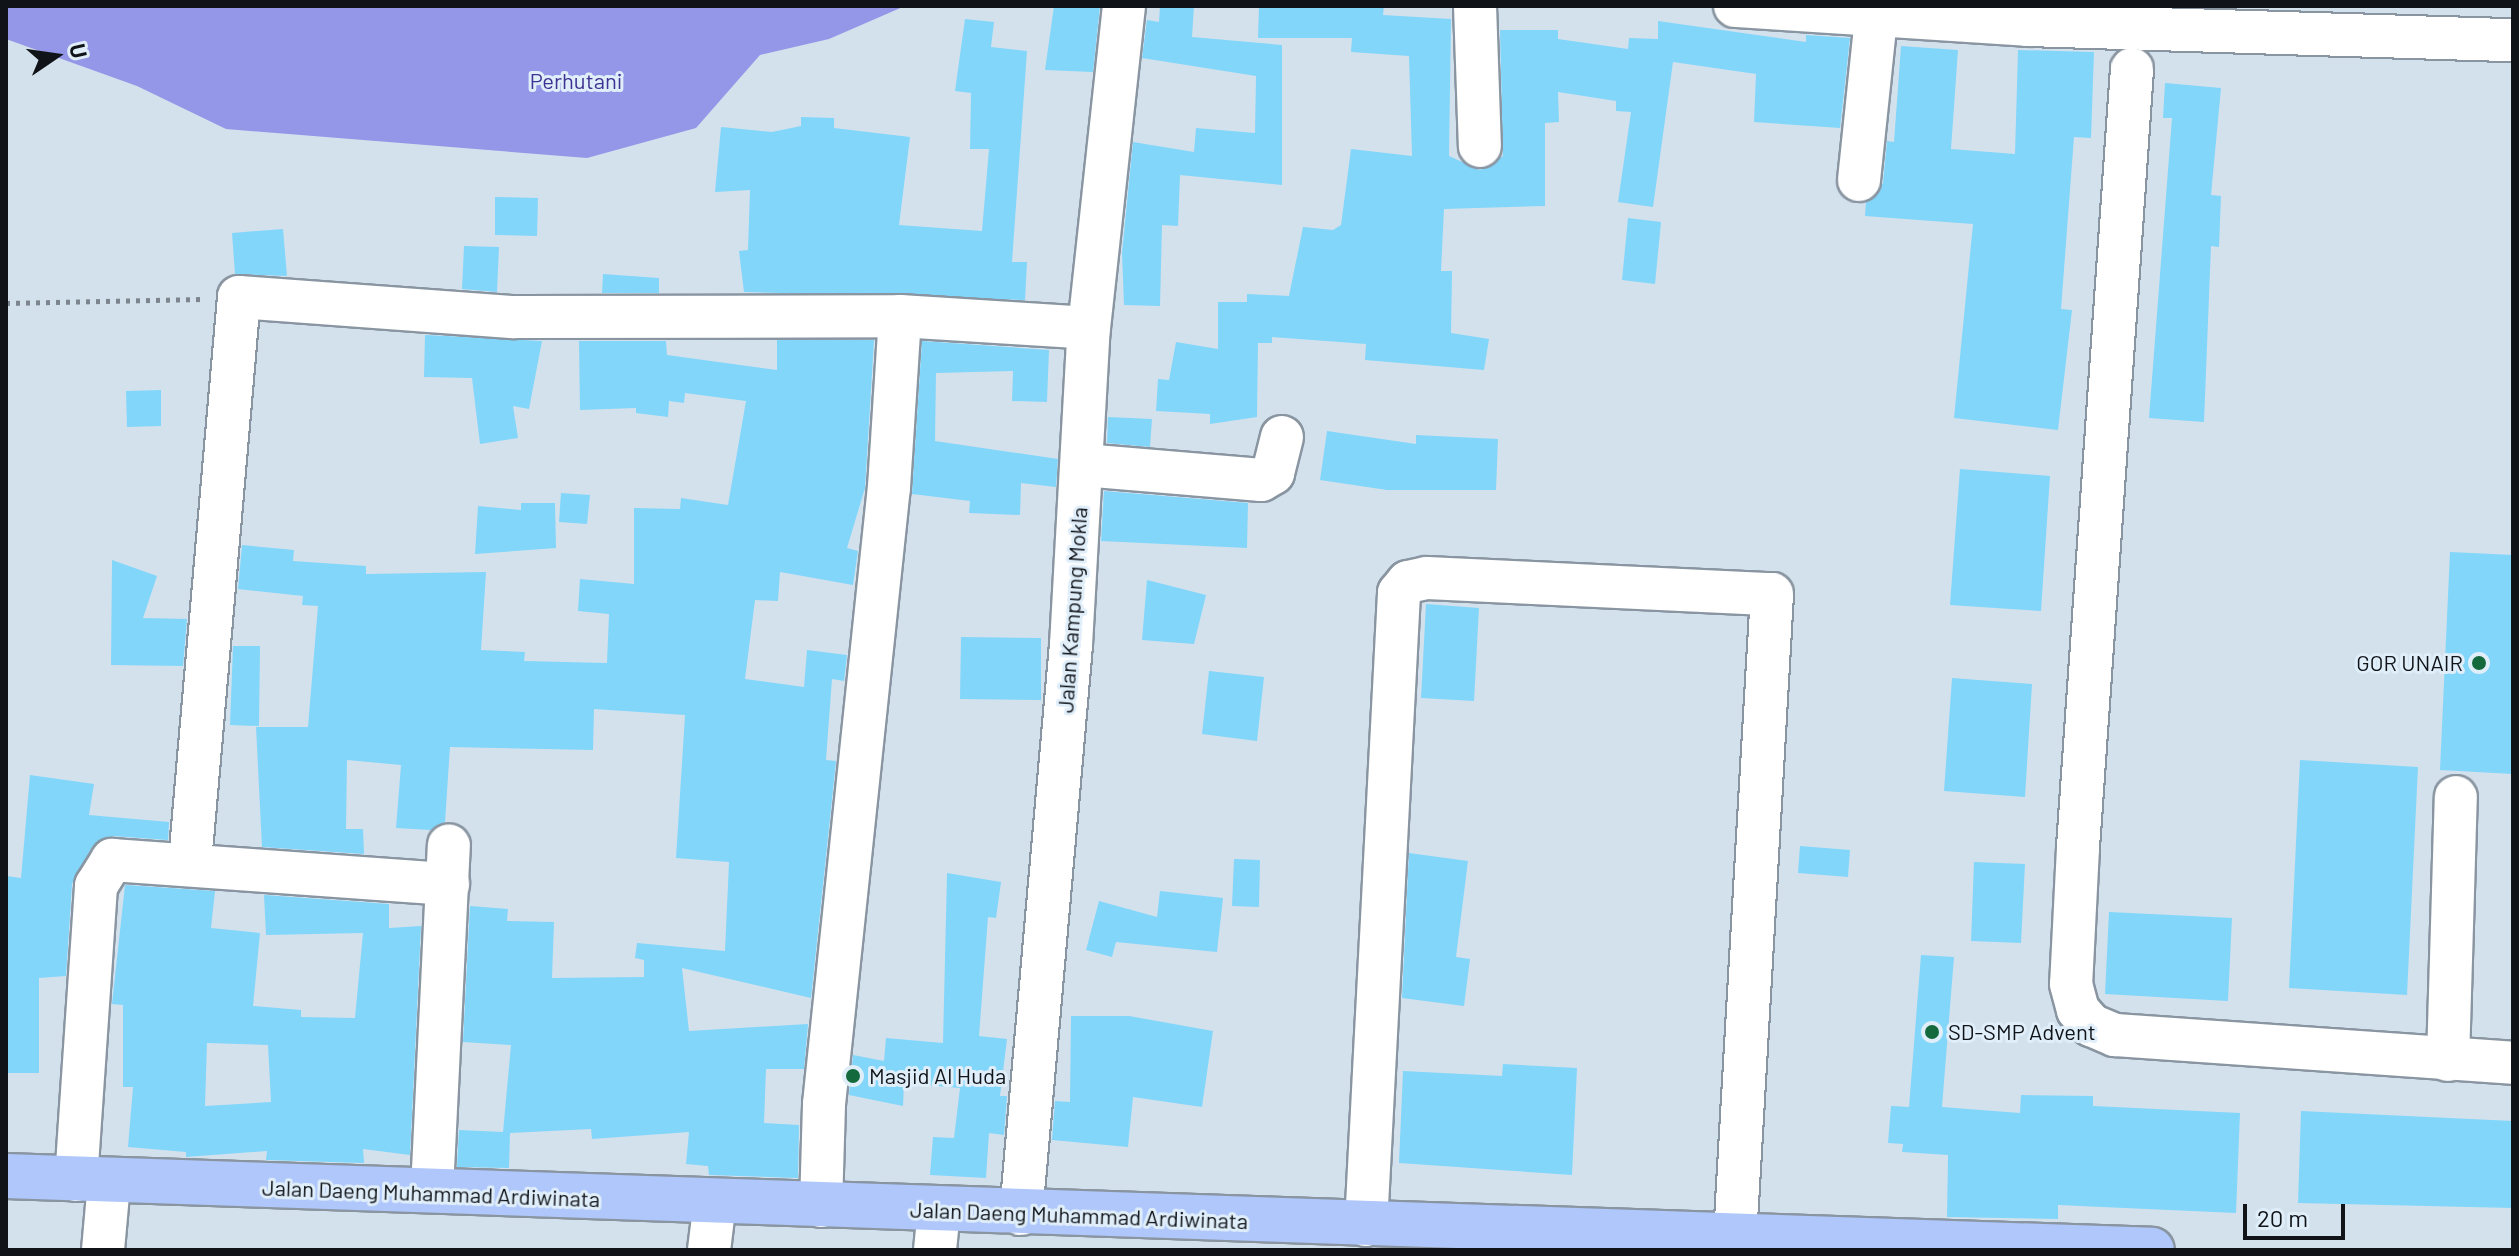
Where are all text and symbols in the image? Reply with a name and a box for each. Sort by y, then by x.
north arrow [16,16,96,96]
text: U [65,41,94,60]
park label: Perhutani [530,68,622,94]
street label: Jalan Kampung Mokla [1052,506,1092,714]
place label: GOR UNAIR [2356,650,2463,676]
marker: GOR UNAIR [2470,654,2488,672]
place label: SD-SMP Advent [1948,1019,2096,1045]
marker: SD-SMP Advent [1923,1023,1941,1041]
place label: Masjid Al Huda [869,1063,1006,1089]
marker: Masjid Al Huda [844,1067,862,1085]
street label: Jalan Daeng Muhammad Ardiwinata [262,1174,600,1212]
scale bar [2247,1188,2349,1238]
street label: Jalan Daeng Muhammad Ardiwinata [910,1196,1248,1234]
text: 20 m [2257,1203,2308,1232]

